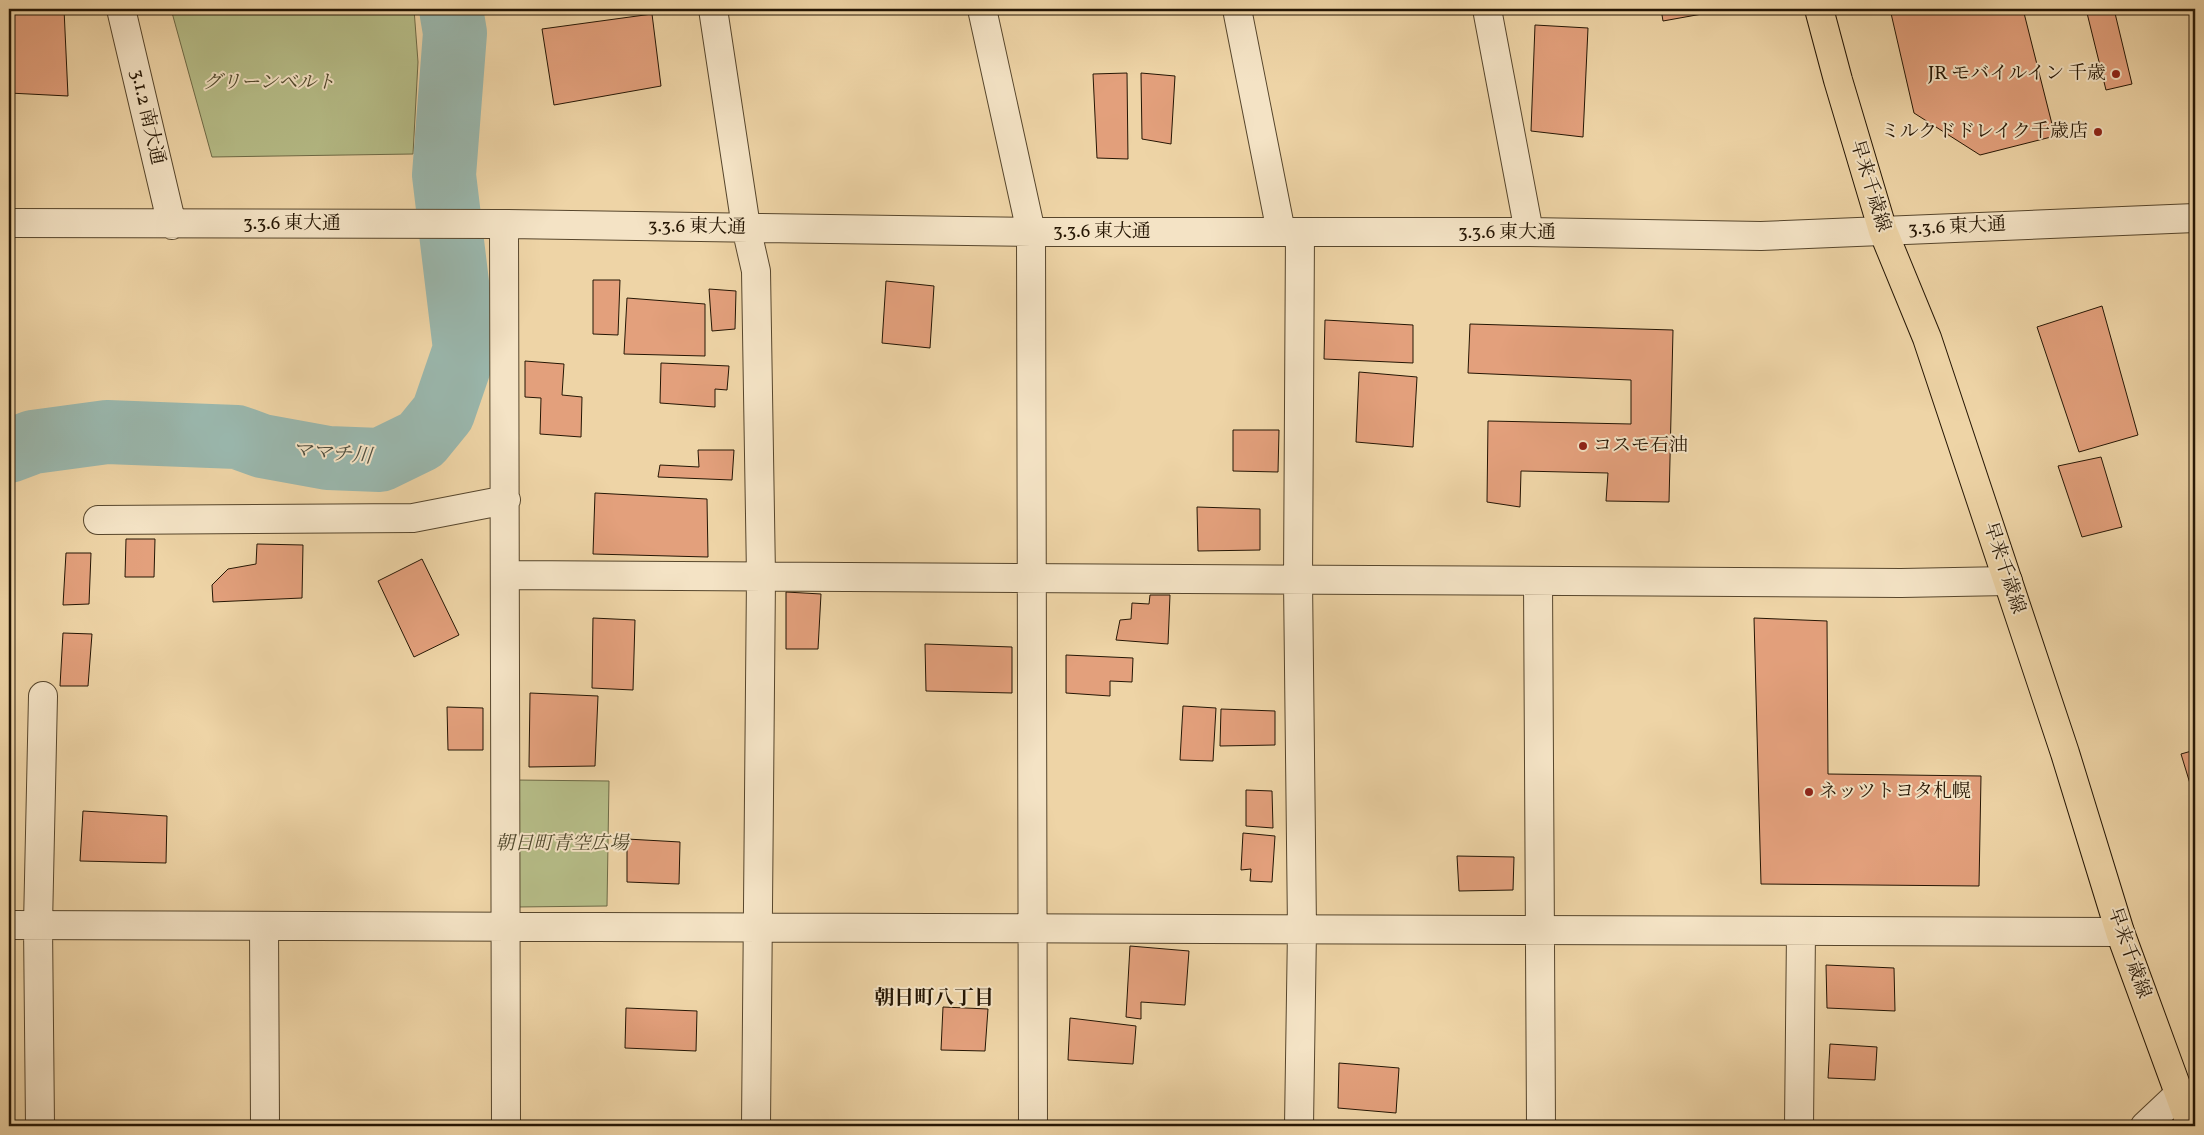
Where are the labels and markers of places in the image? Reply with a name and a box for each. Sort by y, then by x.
place label: JR モバイルイン 千歳 [1928,61,2106,87]
marker: JR モバイルイン 千歳 [2110,68,2122,80]
place label: ミルクドドレイク千歳店 [1881,119,2088,145]
marker: ミルクドドレイク千歳店 [2092,126,2104,138]
place label: コスモ石油 [1593,433,1688,459]
marker: コスモ石油 [1577,440,1589,452]
place label: ネッツトヨタ札幌 [1819,779,1971,805]
marker: ネッツトヨタ札幌 [1803,786,1815,798]

